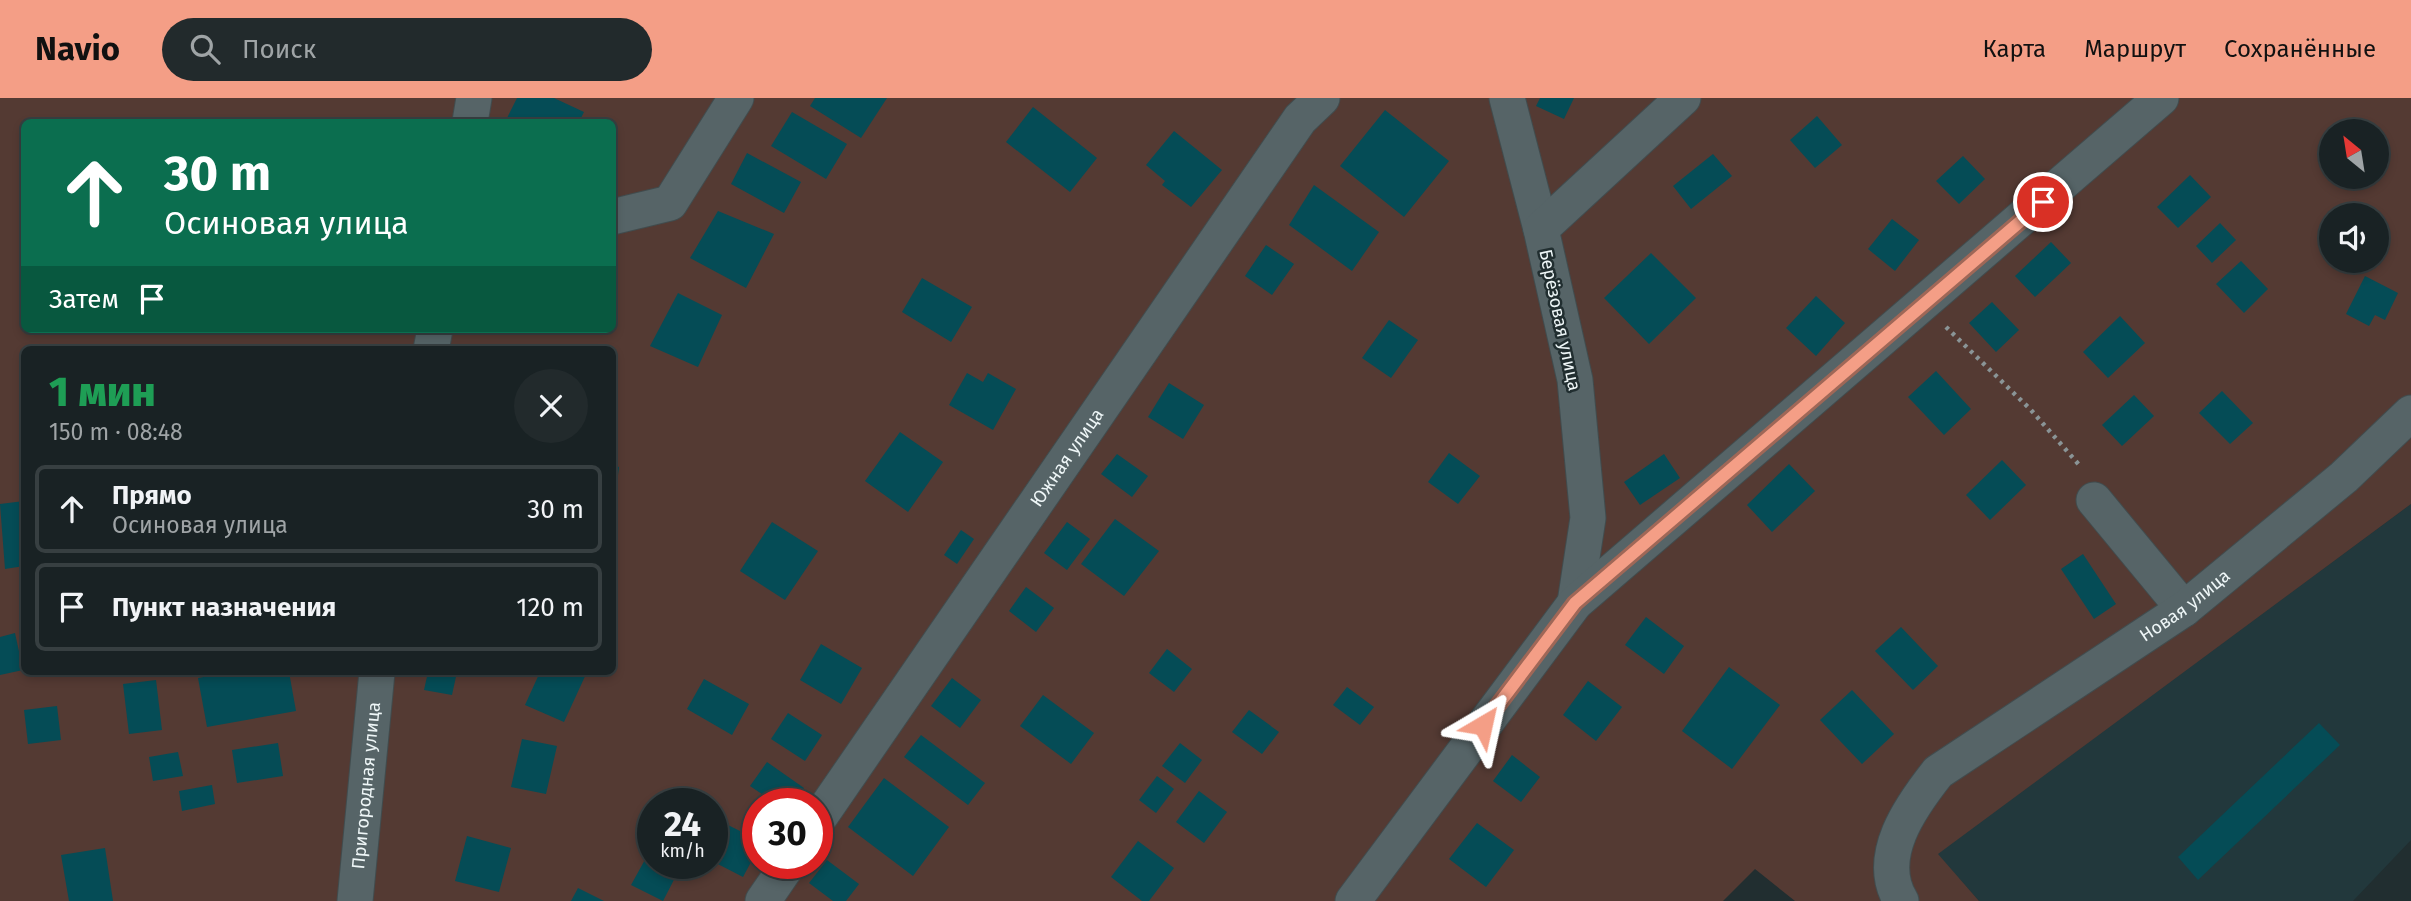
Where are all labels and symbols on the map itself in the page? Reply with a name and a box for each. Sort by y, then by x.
north arrow [2319,119,2389,189]
pin [2013,172,2073,232]
street label: Берёзовая улица [1534,247,1586,393]
street label: Южная улица [1026,404,1108,511]
street label: Новая улица [2135,565,2234,646]
position arrow [1446,688,1520,762]
street label: Пригородная улица [347,701,385,870]
speed limit sign: 30 [742,788,833,879]

